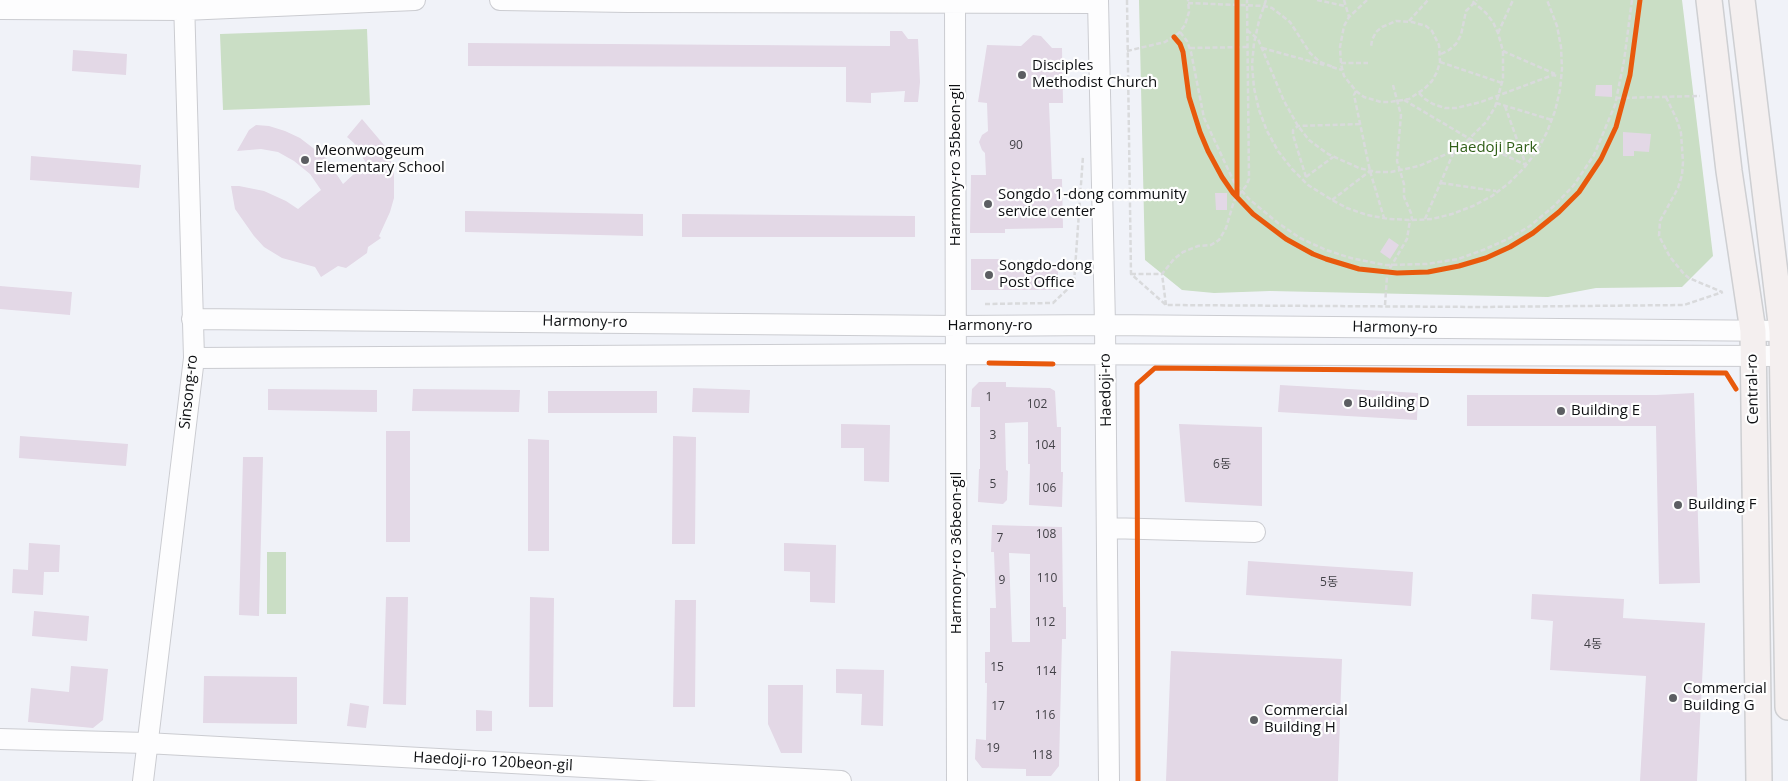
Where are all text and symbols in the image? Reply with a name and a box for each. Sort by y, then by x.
place label: Disciples Methodist Church [1032,57,1157,92]
marker: Disciples Methodist Church [1016,69,1028,81]
street label: Harmony-ro 35beon-gil [947,84,965,246]
house number: 90 [1009,139,1023,153]
park label: Haedoji Park [1449,139,1537,157]
place label: Meonwoogeum Elementary School [315,142,445,177]
marker: Meonwoogeum Elementary School [299,154,311,166]
place label: Songdo 1-dong community service center [998,186,1187,221]
marker: Songdo 1-dong community service center [982,198,994,210]
place label: Songdo-dong Post Office [999,257,1092,292]
marker: Songdo-dong Post Office [983,269,995,281]
street label: Harmony-ro [542,312,628,332]
street label: Harmony-ro [947,317,1033,335]
street label: Harmony-ro [1352,318,1438,338]
street label: Haedoji-ro [1096,353,1116,427]
street label: Sinsong-ro [176,354,202,430]
street label: Central-ro [1743,354,1763,424]
house number: 1 [986,391,992,405]
place label: Building D [1358,394,1430,412]
marker: Building D [1342,397,1354,409]
house number: 102 [1027,398,1047,412]
place label: Building E [1571,402,1640,420]
marker: Building E [1555,405,1567,417]
house number: 3 [990,429,996,443]
house number: 104 [1035,439,1055,453]
house number: 6동 [1213,458,1231,472]
street label: Harmony-ro 36beon-gil [948,472,966,634]
house number: 5 [990,478,996,492]
house number: 106 [1036,482,1056,496]
place label: Building F [1688,496,1756,514]
marker: Building F [1672,499,1684,511]
house number: 108 [1036,528,1056,542]
house number: 7 [997,532,1003,546]
house number: 110 [1037,572,1057,586]
house number: 9 [999,574,1005,588]
house number: 5동 [1320,576,1338,590]
house number: 112 [1035,616,1055,630]
house number: 4동 [1584,638,1602,652]
house number: 15 [990,661,1004,675]
house number: 114 [1036,665,1056,679]
place label: Commercial Building G [1683,680,1767,715]
marker: Commercial Building G [1667,692,1679,704]
house number: 17 [991,700,1005,714]
place label: Commercial Building H [1264,702,1348,737]
house number: 116 [1035,709,1055,723]
marker: Commercial Building H [1248,714,1260,726]
house number: 19 [986,742,1000,756]
street label: Haedoji-ro 120beon-gil [413,749,573,775]
house number: 118 [1032,749,1052,763]

